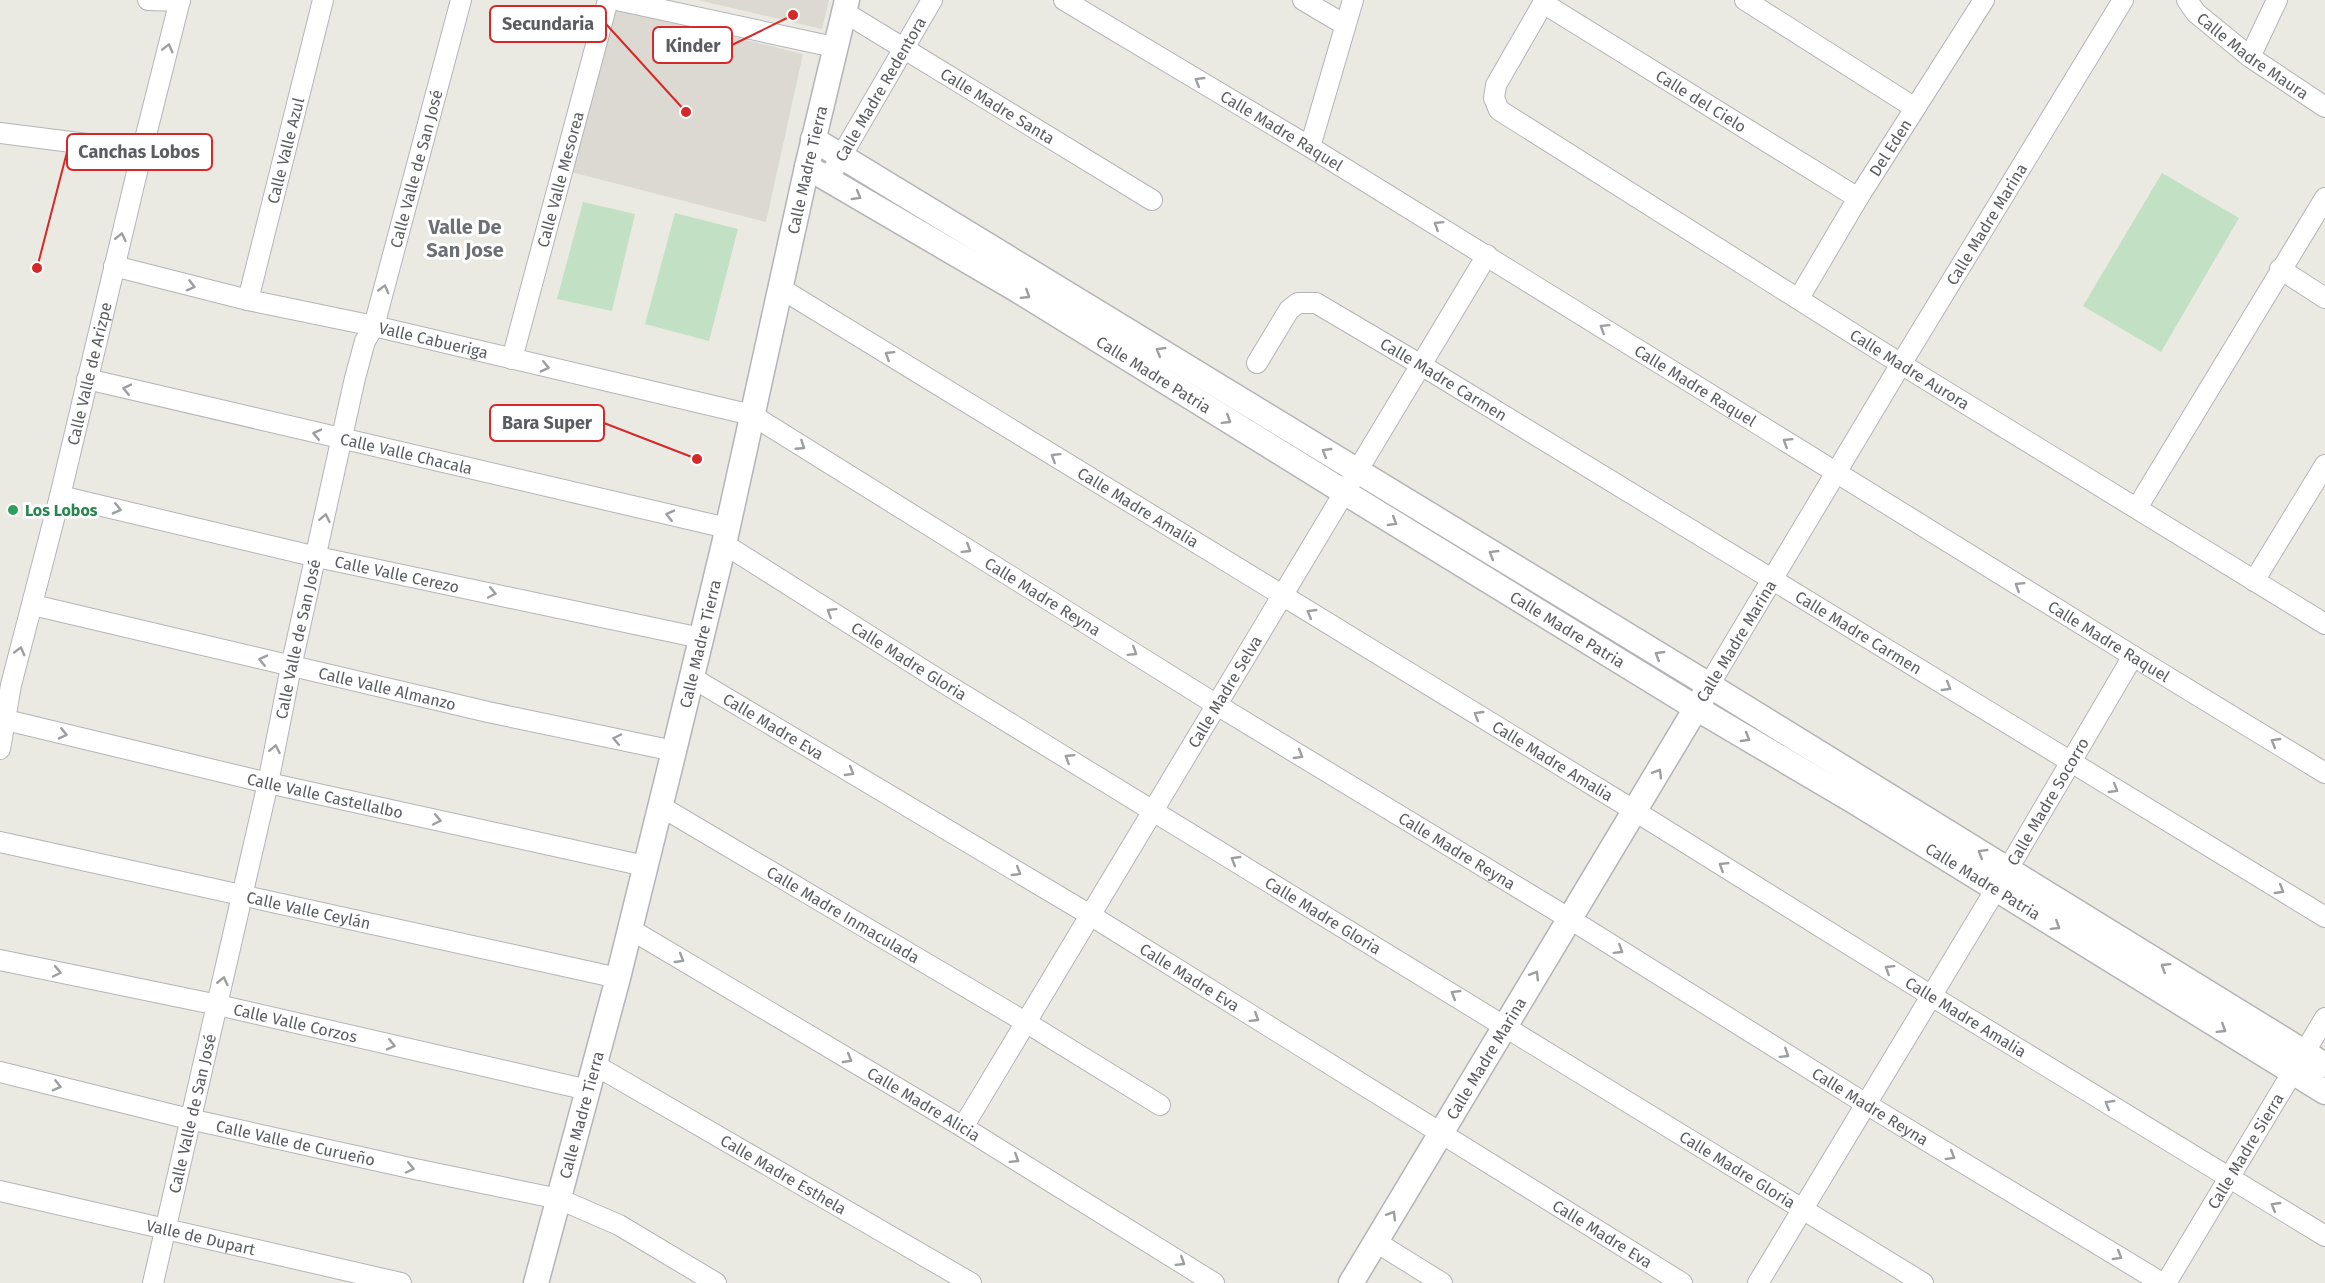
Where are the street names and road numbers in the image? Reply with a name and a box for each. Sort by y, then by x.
street label: Calle Madre Maura [2193,9,2312,103]
street label: Calle Madre Redentora [831,14,930,165]
street label: Calle Madre Santa [937,64,1058,148]
street label: Calle del Cielo [1652,66,1750,137]
street label: Calle Madre Raquel [1217,87,1347,175]
street label: Calle Valle de San José [386,88,447,250]
street label: Calle Valle Azul [263,95,308,206]
street label: Calle Madre Tierra [784,104,831,236]
street label: Calle Valle Mesorea [533,109,588,249]
street label: Del Eden [1865,116,1916,180]
street label: Calle Madre Marina [1942,160,2031,289]
street label: Calle Valle de Arizpe [63,300,116,447]
street label: Valle Cabueriga [377,318,490,363]
street label: Calle Madre Aurora [1846,325,1973,414]
street label: Calle Madre Patria [1093,332,1214,417]
street label: Calle Madre Carmen [1377,334,1510,425]
street label: Calle Madre Raquel [1631,341,1760,431]
street label: Calle Valle Chacala [338,429,474,478]
street label: Calle Madre Amalia [1074,463,1202,552]
street label: Calle Valle Cerezo [333,552,461,597]
street label: Calle Madre Reyna [981,554,1104,640]
street label: Calle Valle de San José [272,558,325,721]
street label: Calle Madre Marina [1693,577,1780,706]
street label: Calle Madre Tierra [676,578,725,710]
street label: Calle Madre Patria [1506,587,1628,672]
street label: Calle Madre Carmen [1792,587,1925,678]
street label: Calle Madre Raquel [2044,597,2173,686]
street label: Calle Madre Gloria [848,618,970,705]
street label: Calle Madre Selva [1184,632,1266,751]
street label: Calle Valle Almanzo [317,663,458,714]
street label: Calle Madre Eva [720,689,827,764]
street label: Calle Madre Amalia [1489,717,1617,805]
street label: Calle Madre Socorro [2003,734,2093,869]
street label: Calle Valle Castellalbo [245,769,405,822]
street label: Calle Madre Reyna [1395,808,1519,894]
street label: Calle Madre Patria [1922,839,2044,924]
street label: Calle Madre Inmaculada [763,862,923,967]
street label: Calle Madre Gloria [1261,873,1384,959]
street label: Calle Valle Ceylán [245,888,372,933]
street label: Calle Madre Eva [1136,939,1243,1015]
street label: Calle Madre Amalia [1902,973,2030,1061]
street label: Calle Madre Marina [1442,994,1530,1123]
street label: Calle Valle Corzos [231,1000,359,1047]
street label: Calle Valle de San José [165,1032,220,1195]
street label: Calle Madre Tierra [555,1049,608,1181]
street label: Calle Madre Alicia [864,1063,984,1145]
street label: Calle Madre Reyna [1808,1064,1932,1150]
street label: Calle Madre Sierra [2204,1090,2288,1213]
street label: Calle Valle de Curueño [214,1116,377,1170]
street label: Calle Madre Gloria [1676,1127,1799,1213]
street label: Calle Madre Esthela [717,1131,850,1219]
street label: Calle Madre Eva [1549,1196,1655,1272]
street label: Valle de Dupart [144,1216,257,1259]

